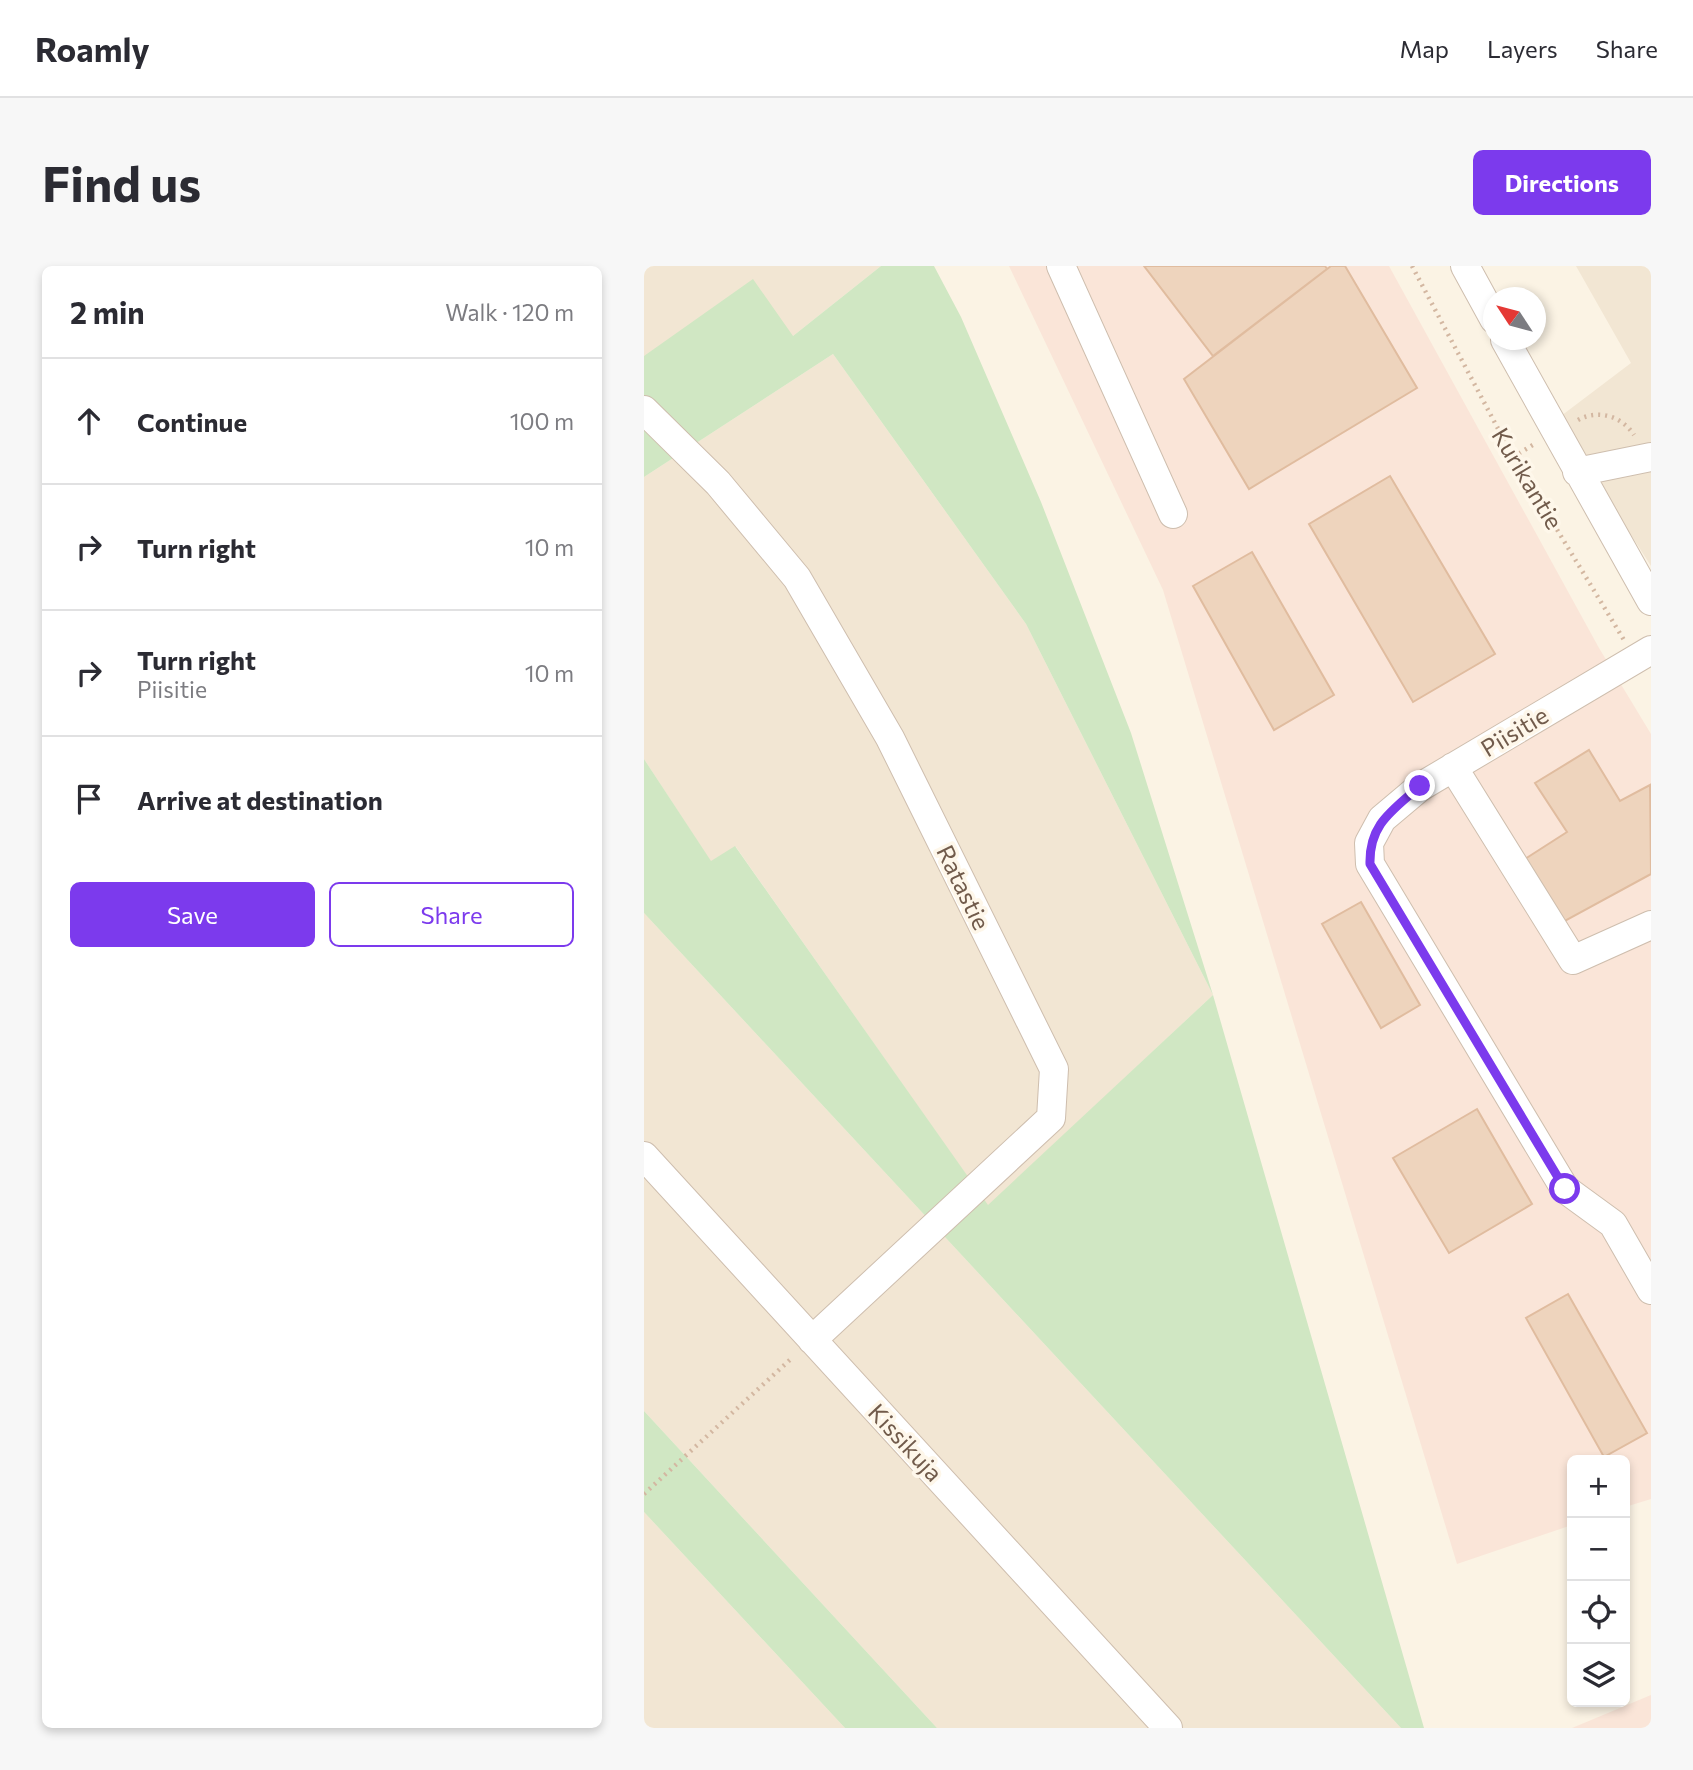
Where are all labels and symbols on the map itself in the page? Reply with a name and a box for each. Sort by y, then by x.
north arrow [1483,287,1546,350]
street label: Kurikantie [1486,422,1570,534]
street label: Piisitie [1475,700,1553,762]
route end [1404,770,1435,801]
street label: Ratastie [931,840,997,934]
route start [1549,1173,1580,1204]
street label: Kissikuja [863,1397,949,1487]

